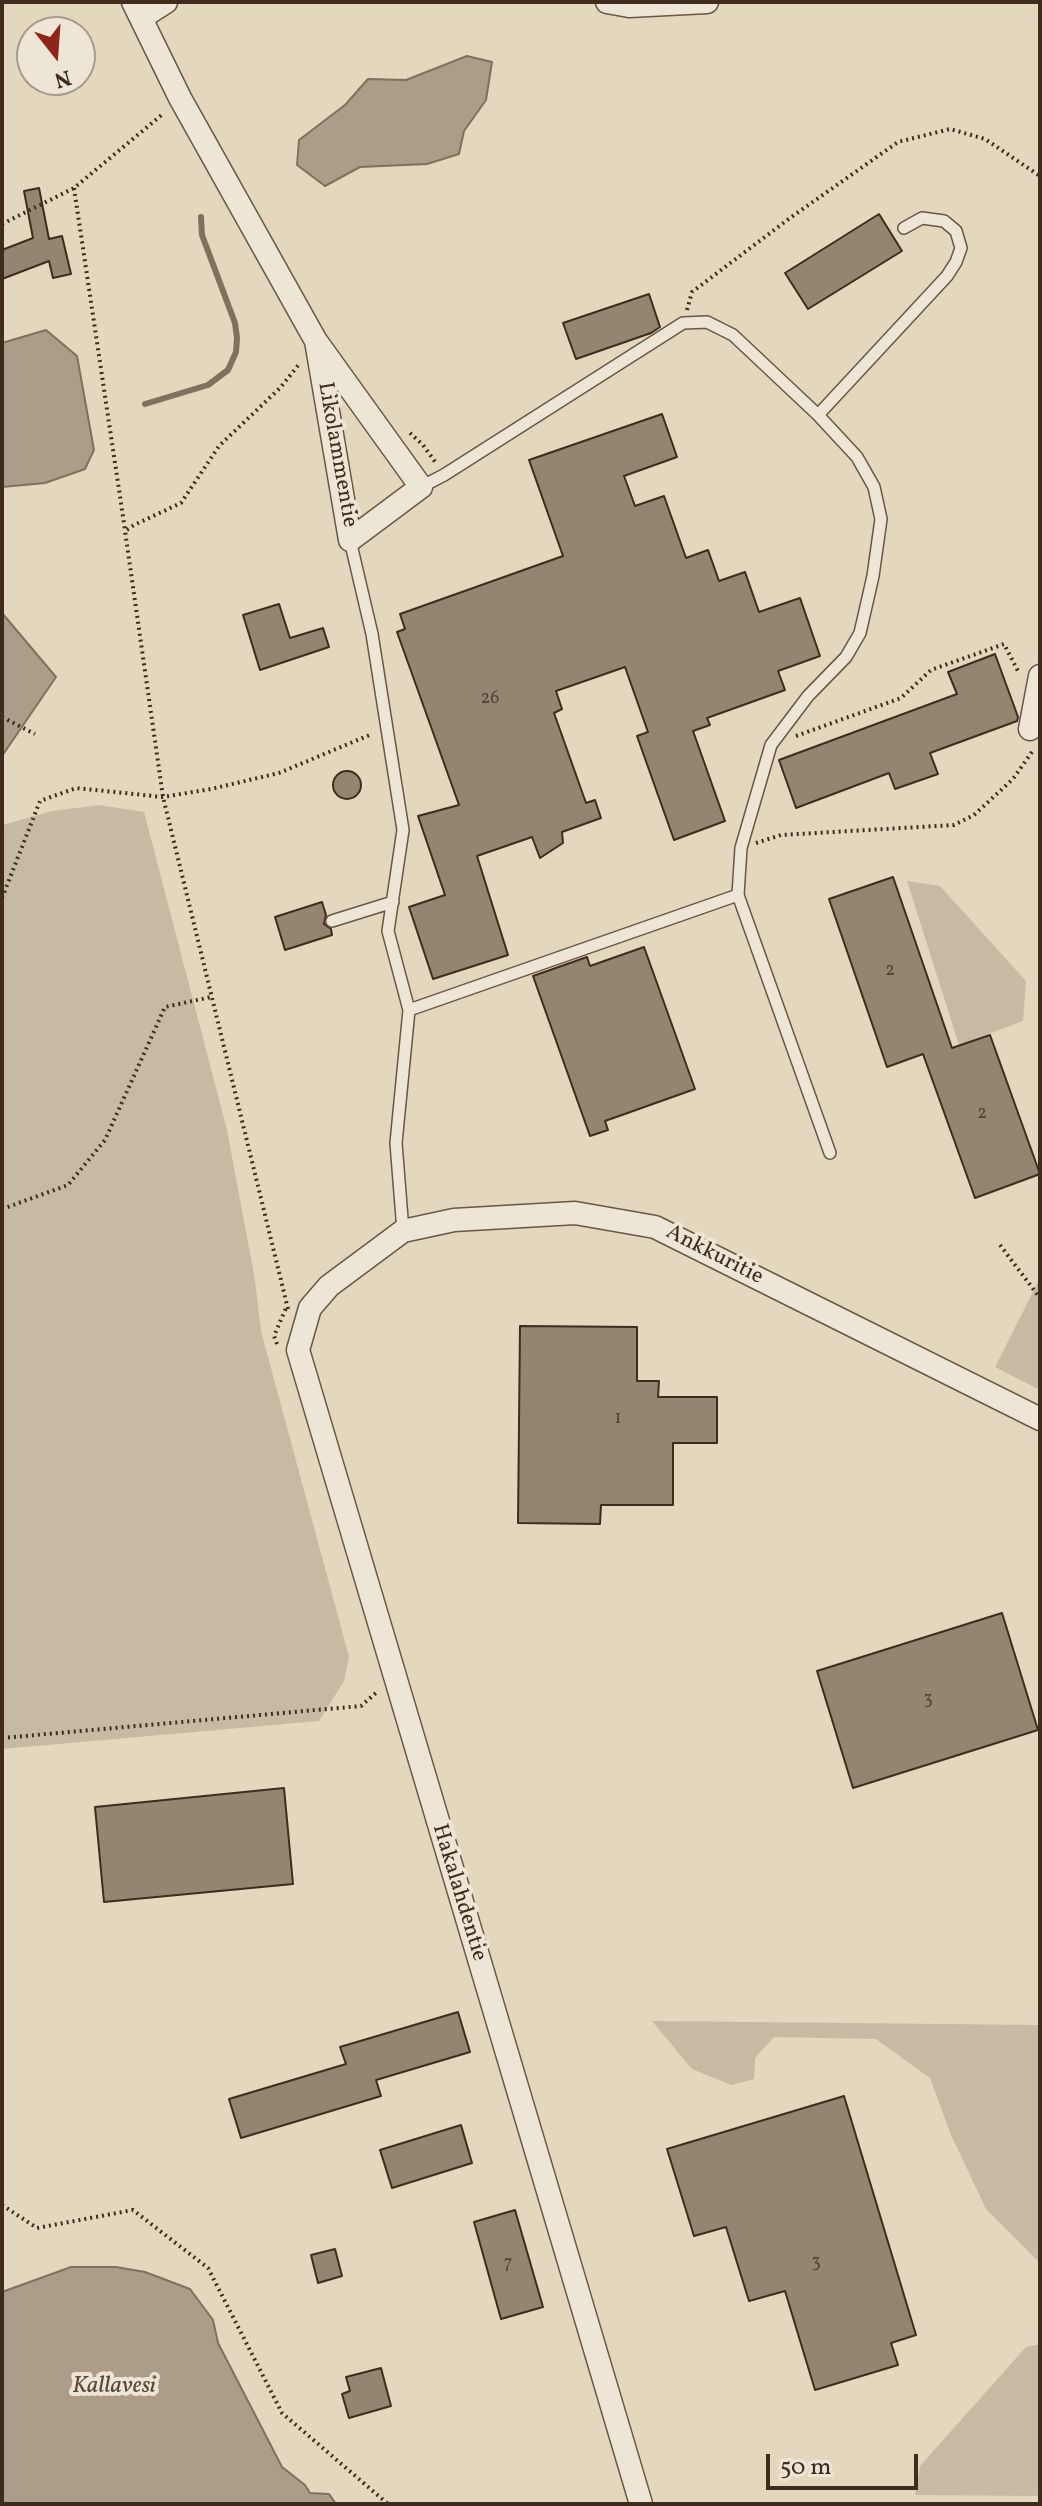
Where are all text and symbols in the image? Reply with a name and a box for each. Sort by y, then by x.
north arrow [16,16,96,96]
text: N [50,60,75,95]
street label: Likolammentie [310,380,362,530]
house number: 26 [481,689,499,711]
house number: 2 [885,961,895,983]
house number: 2 [977,1104,987,1126]
street label: Ankkuritie [661,1220,767,1292]
house number: 1 [615,1409,621,1431]
house number: 3 [923,1690,933,1712]
street label: Hakalahdentie [425,1821,491,1965]
house number: 3 [811,2253,821,2275]
house number: 7 [504,2254,512,2276]
water label: Kallavesi [72,2374,156,2402]
scale bar [770,2438,922,2488]
text: 50 m [780,2451,832,2485]

